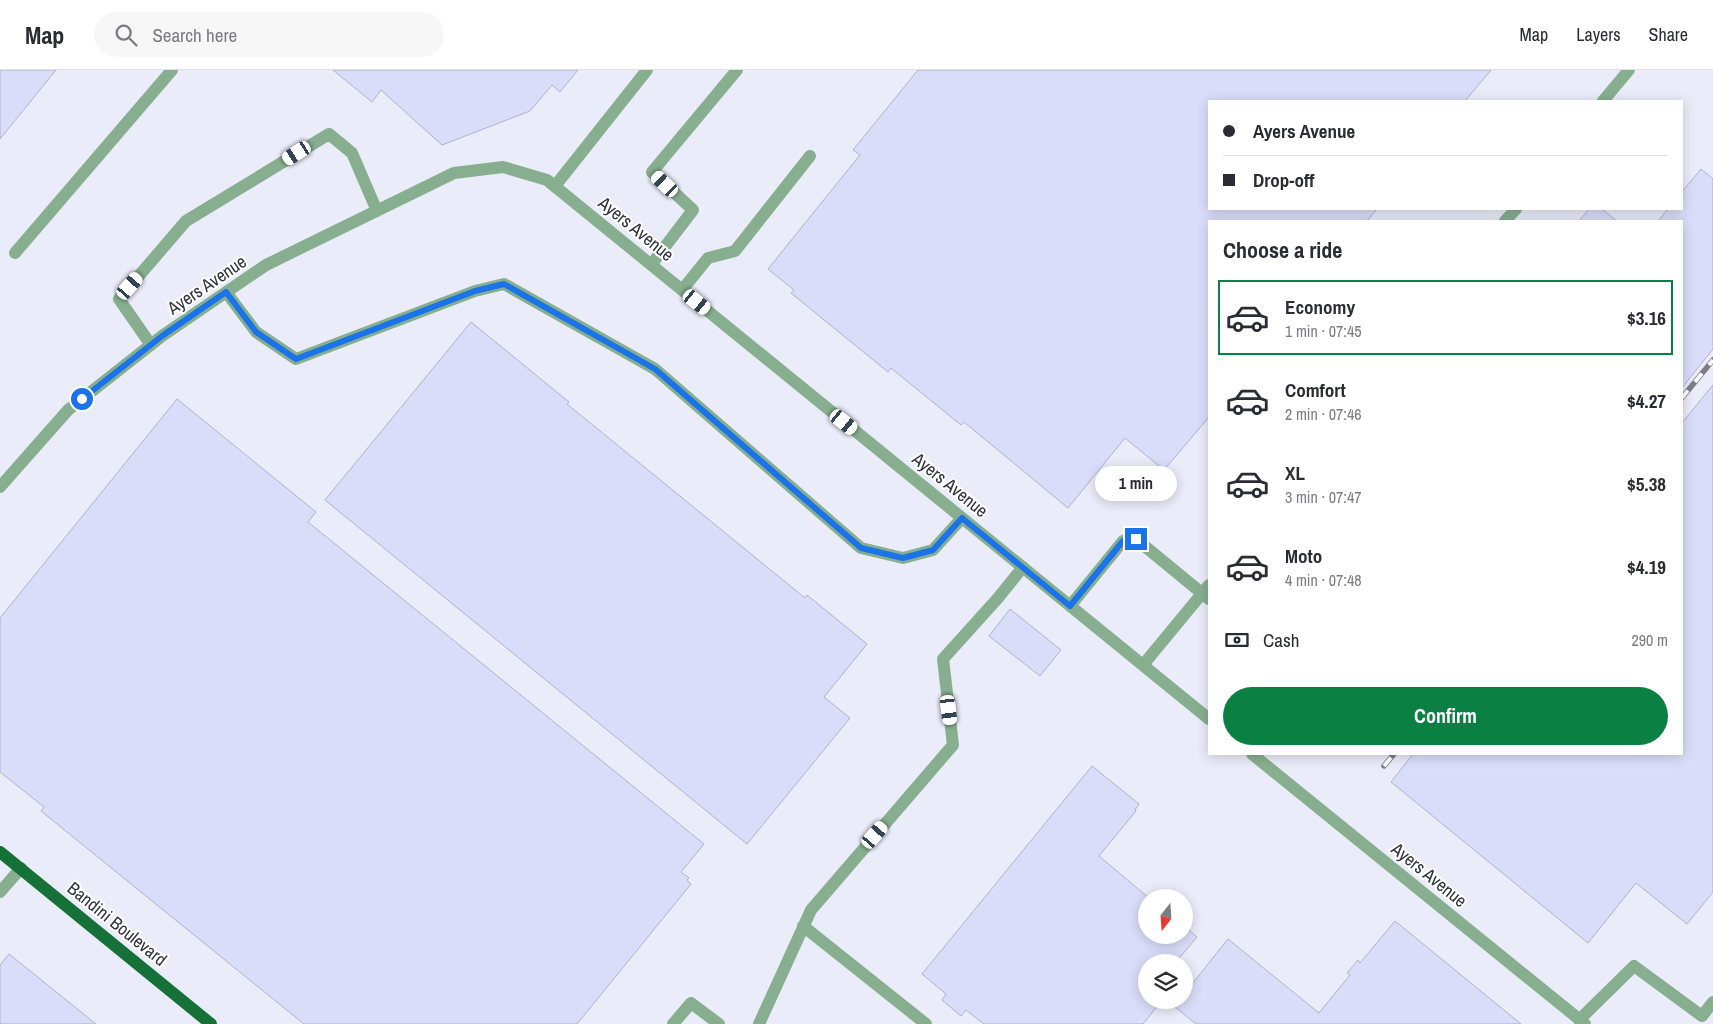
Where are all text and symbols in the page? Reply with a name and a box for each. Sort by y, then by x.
search box [94,12,444,57]
text: Map [25,19,64,51]
icon: search [112,21,140,49]
text: Search here [152,22,237,48]
text: Map [1520,22,1548,47]
text: Layers [1576,22,1621,47]
text: Share [1649,22,1688,47]
text: Ayers Avenue [1253,118,1355,144]
car [280,139,313,167]
text: Drop-off [1253,167,1314,193]
car [648,168,681,200]
street label: Ayers Avenue [592,190,679,267]
text: Choose a ride [1223,235,1342,265]
street label: Ayers Avenue [161,249,251,321]
car [114,270,145,302]
car [680,287,713,317]
text: Economy [1285,294,1355,320]
icon: car [1225,295,1270,340]
text: $3.16 [1627,305,1666,331]
text: 1 min · 07:45 [1285,320,1362,342]
text: Comfort [1285,377,1346,403]
icon: car [1225,378,1270,423]
route start [71,388,93,410]
text: $4.27 [1627,388,1666,414]
text: 2 min · 07:46 [1285,403,1362,425]
car [827,407,860,437]
street label: Ayers Avenue [906,446,993,523]
text: XL [1285,460,1305,486]
icon: car [1225,461,1270,506]
callout: 1 min [1095,466,1177,502]
text: $5.38 [1627,471,1666,497]
text: 1 min [1119,472,1153,494]
text: 3 min · 07:47 [1285,486,1362,508]
route end [1125,528,1147,550]
text: Moto [1285,543,1322,569]
icon: car [1225,544,1270,589]
text: $4.19 [1627,554,1666,580]
text: 4 min · 07:48 [1285,569,1362,591]
icon: cash [1223,626,1251,654]
text: Cash [1263,627,1299,653]
text: 290 m [1632,629,1668,651]
button: Confirm [1223,687,1668,745]
car [939,694,958,726]
car [859,819,890,851]
street label: Ayers Avenue [1385,836,1472,913]
street label: Bandini Boulevard [62,876,172,972]
north arrow [1138,889,1192,944]
map controls [1138,889,1193,1009]
button: layers [1138,954,1193,1009]

